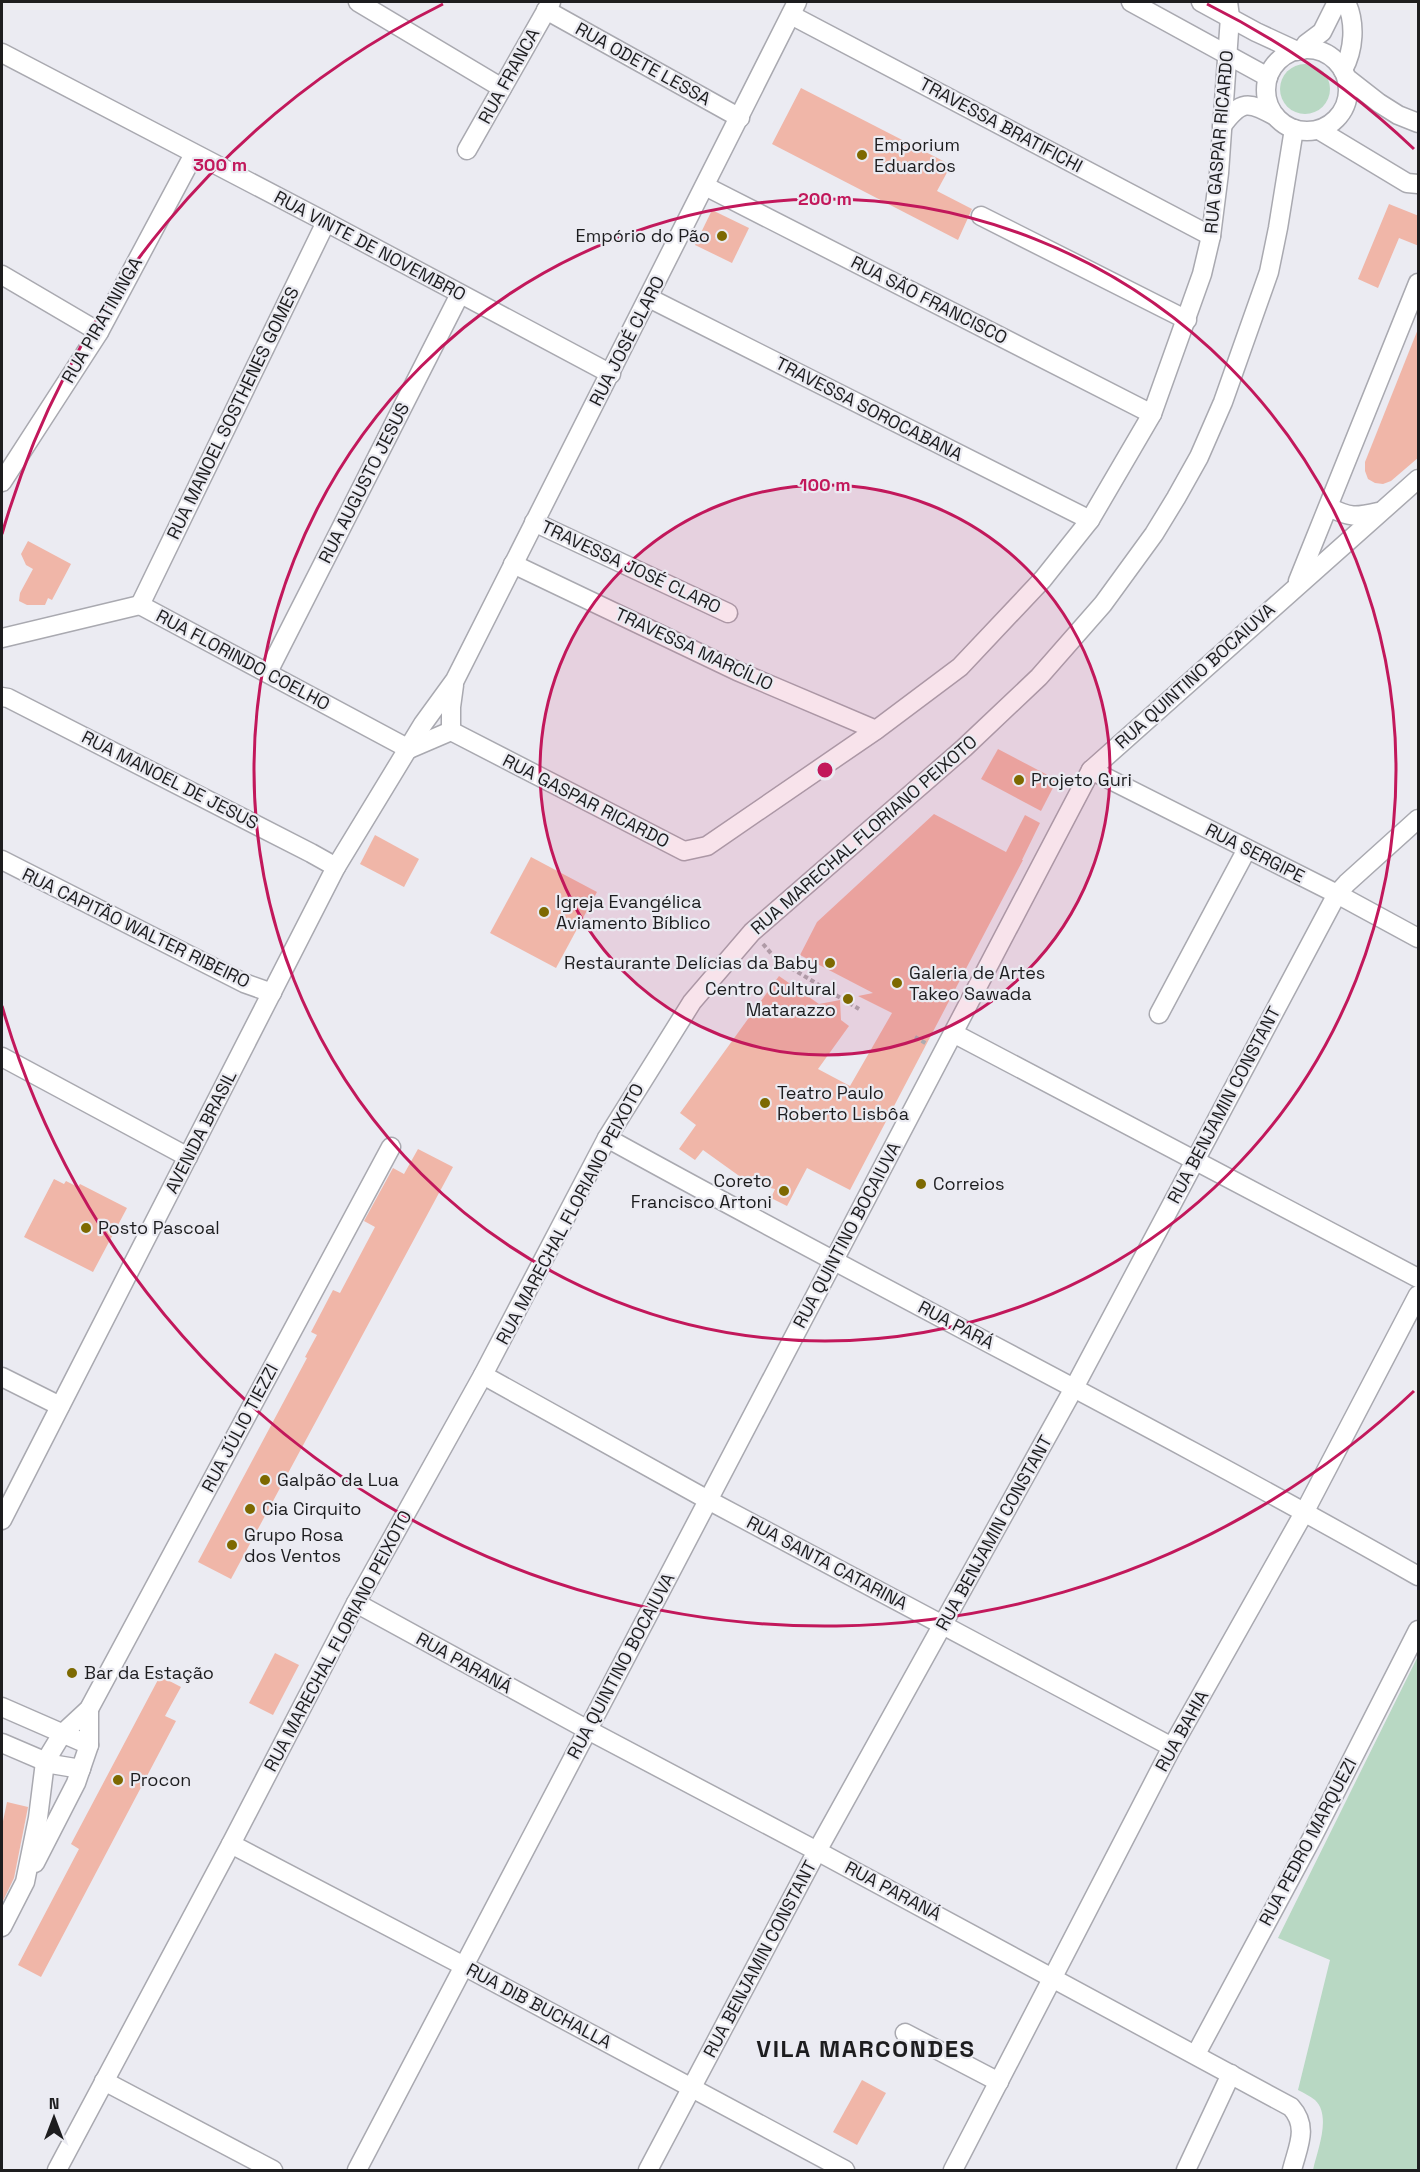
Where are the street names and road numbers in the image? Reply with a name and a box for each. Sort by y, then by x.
street label: RUA ODETE LESSA [572,17,715,110]
street label: RUA FRANCA [473,24,544,128]
street label: RUA GASPAR RICARDO [1199,49,1238,235]
street label: TRAVESSA BRATIFICHI [916,72,1087,177]
street label: RUA VINTE DE NOVEMBRO [270,185,470,306]
street label: RUA SÃO FRANCISCO [847,250,1011,349]
street label: RUA PIRATININGA [56,253,147,387]
street label: RUA JOSÉ CLARO [584,272,669,410]
street label: RUA MANOEL SOSTHENES GOMES [161,283,304,543]
street label: TRAVESSA SOROCABANA [772,351,967,466]
street label: RUA AUGUSTO JESUS [313,398,414,567]
street label: TRAVESSA JOSÉ CLARO [538,515,725,618]
street label: RUA QUINTINO BOCAIUVA [1110,598,1279,754]
street label: TRAVESSA MARCÍLIO [611,602,777,695]
street label: RUA FLORINDO COELHO [152,604,334,715]
street label: RUA MANOEL DE JESUS [78,725,263,834]
street label: RUA MARECHAL FLORIANO PEIXOTO [746,730,982,939]
street label: RUA GASPAR RICARDO [499,749,673,853]
street label: RUA SERGIPE [1202,818,1309,887]
street label: RUA CAPITÃO WALTER RIBEIRO [18,862,254,993]
street label: RUA BENJAMIN CONSTANT [1162,1002,1286,1207]
street label: AVENIDA BRASIL [160,1066,242,1197]
street label: RUA MARECHAL FLORIANO PEIXOTO [491,1079,648,1348]
street label: RUA QUINTINO BOCAIUVA [788,1138,905,1332]
street label: RUA PARÁ [914,1295,998,1354]
street label: RUA JÚLIO TIEZZI [196,1360,283,1496]
street label: RUA BENJAMIN CONSTANT [930,1431,1057,1635]
street label: RUA MARECHAL FLORIANO PEIXOTO [259,1506,416,1775]
street label: RUA SANTA CATARINA [743,1510,912,1615]
street label: RUA QUINTINO BOCAIUVA [562,1569,679,1763]
street label: RUA PARANÁ [412,1627,516,1698]
street label: RUA BAHIA [1150,1686,1213,1775]
street label: RUA PEDRO MARQUEZI [1254,1754,1362,1930]
street label: RUA BENJAMIN CONSTANT [698,1856,822,2061]
street label: RUA PARANÁ [841,1856,945,1926]
street label: RUA DIB BUCHALLA [463,1958,616,2054]

